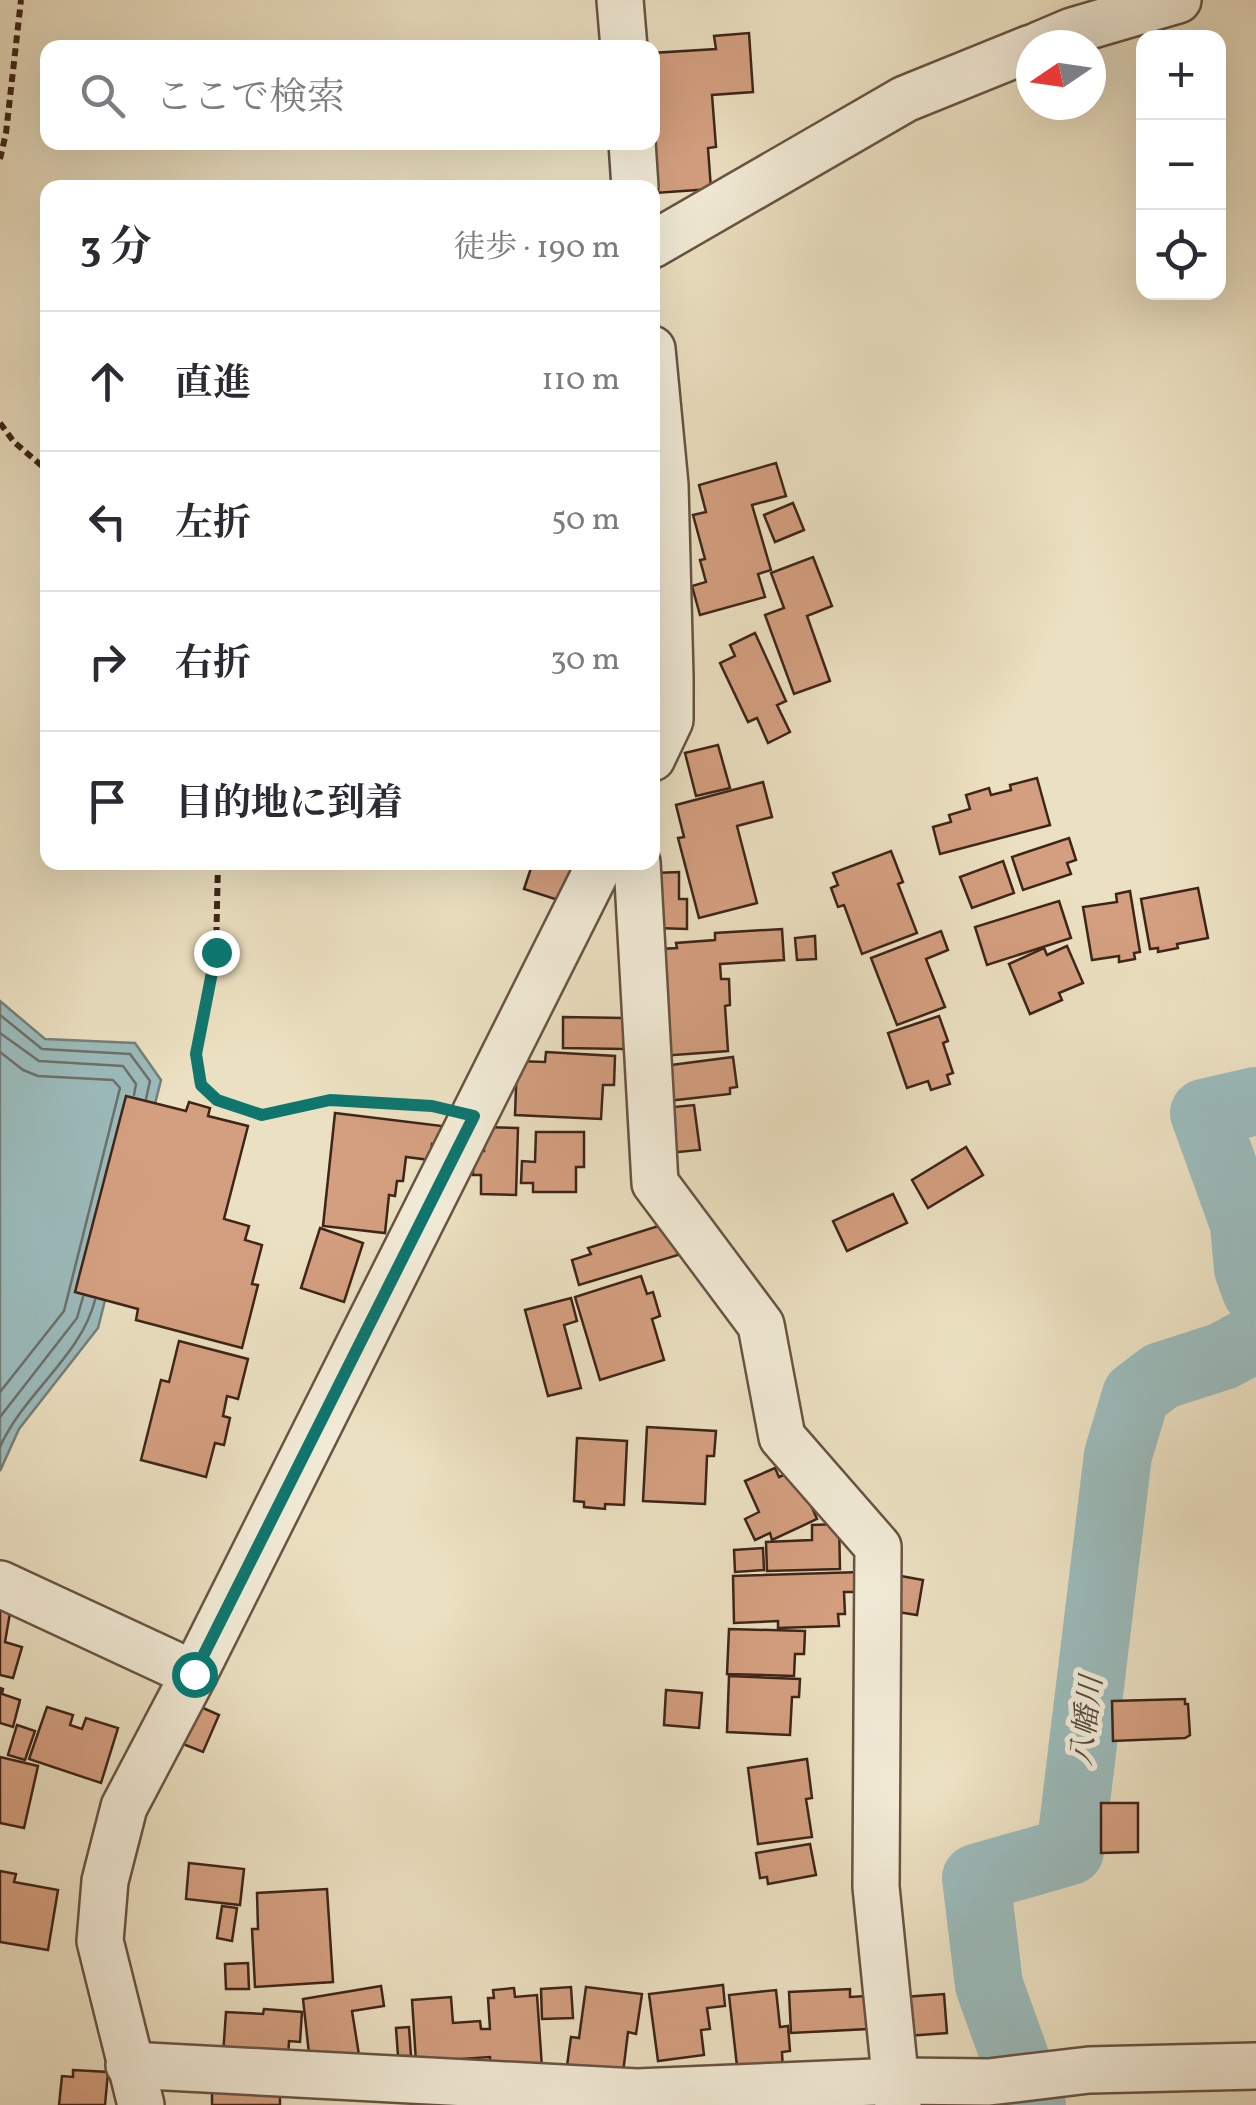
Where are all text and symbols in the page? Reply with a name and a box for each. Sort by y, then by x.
north arrow [1016,30,1106,120]
map controls [1136,30,1226,300]
button: + [1136,30,1226,120]
search box [40,40,660,150]
icon: search [75,68,130,123]
text: ここで検索 [155,73,345,126]
button: − [1136,120,1226,210]
button: locate [1136,210,1226,300]
text: 3 分 [80,220,152,279]
text: 徒歩 · 190 m [453,227,620,271]
icon: ahead [80,354,135,409]
text: 直進 [175,359,251,412]
text: 110 m [541,359,620,403]
icon: left [80,494,135,549]
text: 左折 [175,499,251,552]
text: 50 m [551,499,620,543]
icon: right [80,634,135,689]
text: 右折 [175,639,251,692]
text: 30 m [550,639,620,683]
icon: arrive [80,774,135,829]
text: 目的地に到着 [175,779,403,832]
route end [194,930,240,976]
route start [172,1652,218,1698]
water label: 八幡川 [1062,1671,1115,1768]

